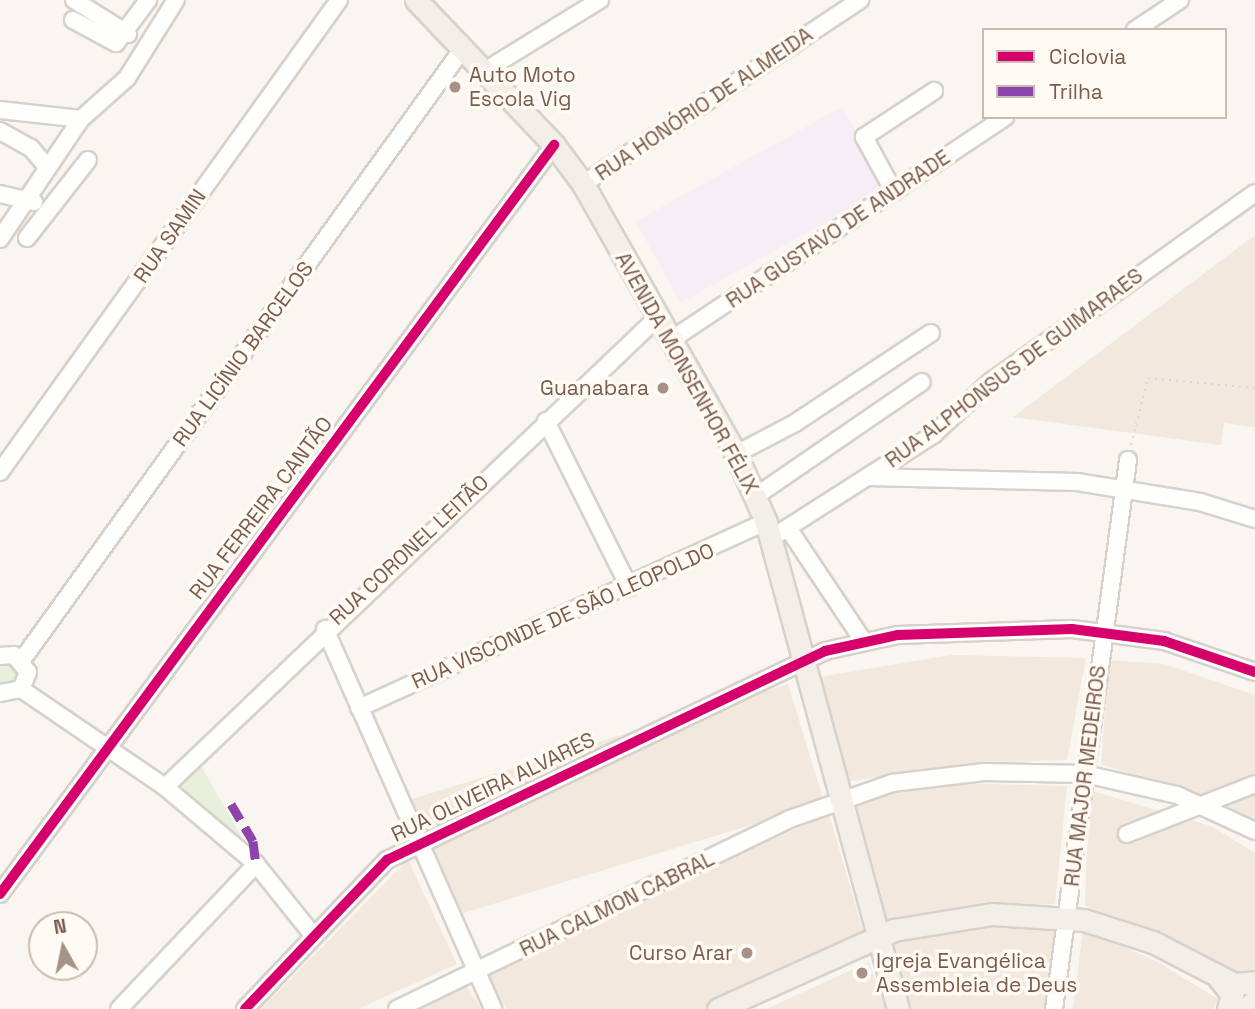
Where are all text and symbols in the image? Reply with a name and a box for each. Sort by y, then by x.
street label: RUA HONÓRIO DE ALMEIDA [590,22,818,186]
legend [982,28,1227,119]
text: Ciclovia [1049,43,1126,70]
place label: Auto Moto Escola Vig [469,62,576,112]
text: Trilha [1049,78,1103,105]
marker: Auto Moto Escola Vig [447,79,463,95]
street label: RUA GUSTAVO DE ANDRADE [721,144,955,314]
street label: RUA SAMIN [128,184,212,288]
street label: AVENIDA MONSENHOR FÉLIX [610,248,764,498]
street label: RUA LICÍNIO BARCELOS [167,256,319,452]
street label: RUA ALPHONSUS DE GUIMARAES [880,263,1148,473]
place label: Guanabara [540,375,649,401]
marker: Guanabara [655,380,671,396]
street label: RUA FERREIRA CANTÃO [184,412,338,604]
street label: RUA CORONEL LEITÃO [324,469,494,631]
street label: RUA VISCONDE DE SÃO LEOPOLDO [408,538,718,694]
street label: RUA MAJOR MEDEIROS [1059,664,1111,888]
street label: RUA OLIVEIRA ALVARES [387,727,599,847]
street label: RUA CALMON CABRAL [515,846,719,962]
north arrow [28,911,98,981]
text: N [52,913,68,940]
place label: Curso Arar [629,940,733,966]
marker: Curso Arar [739,945,755,961]
place label: Igreja Evangélica Assembleia de Deus [876,948,1077,998]
marker: Igreja Evangélica Assembleia de Deus [854,965,870,981]

